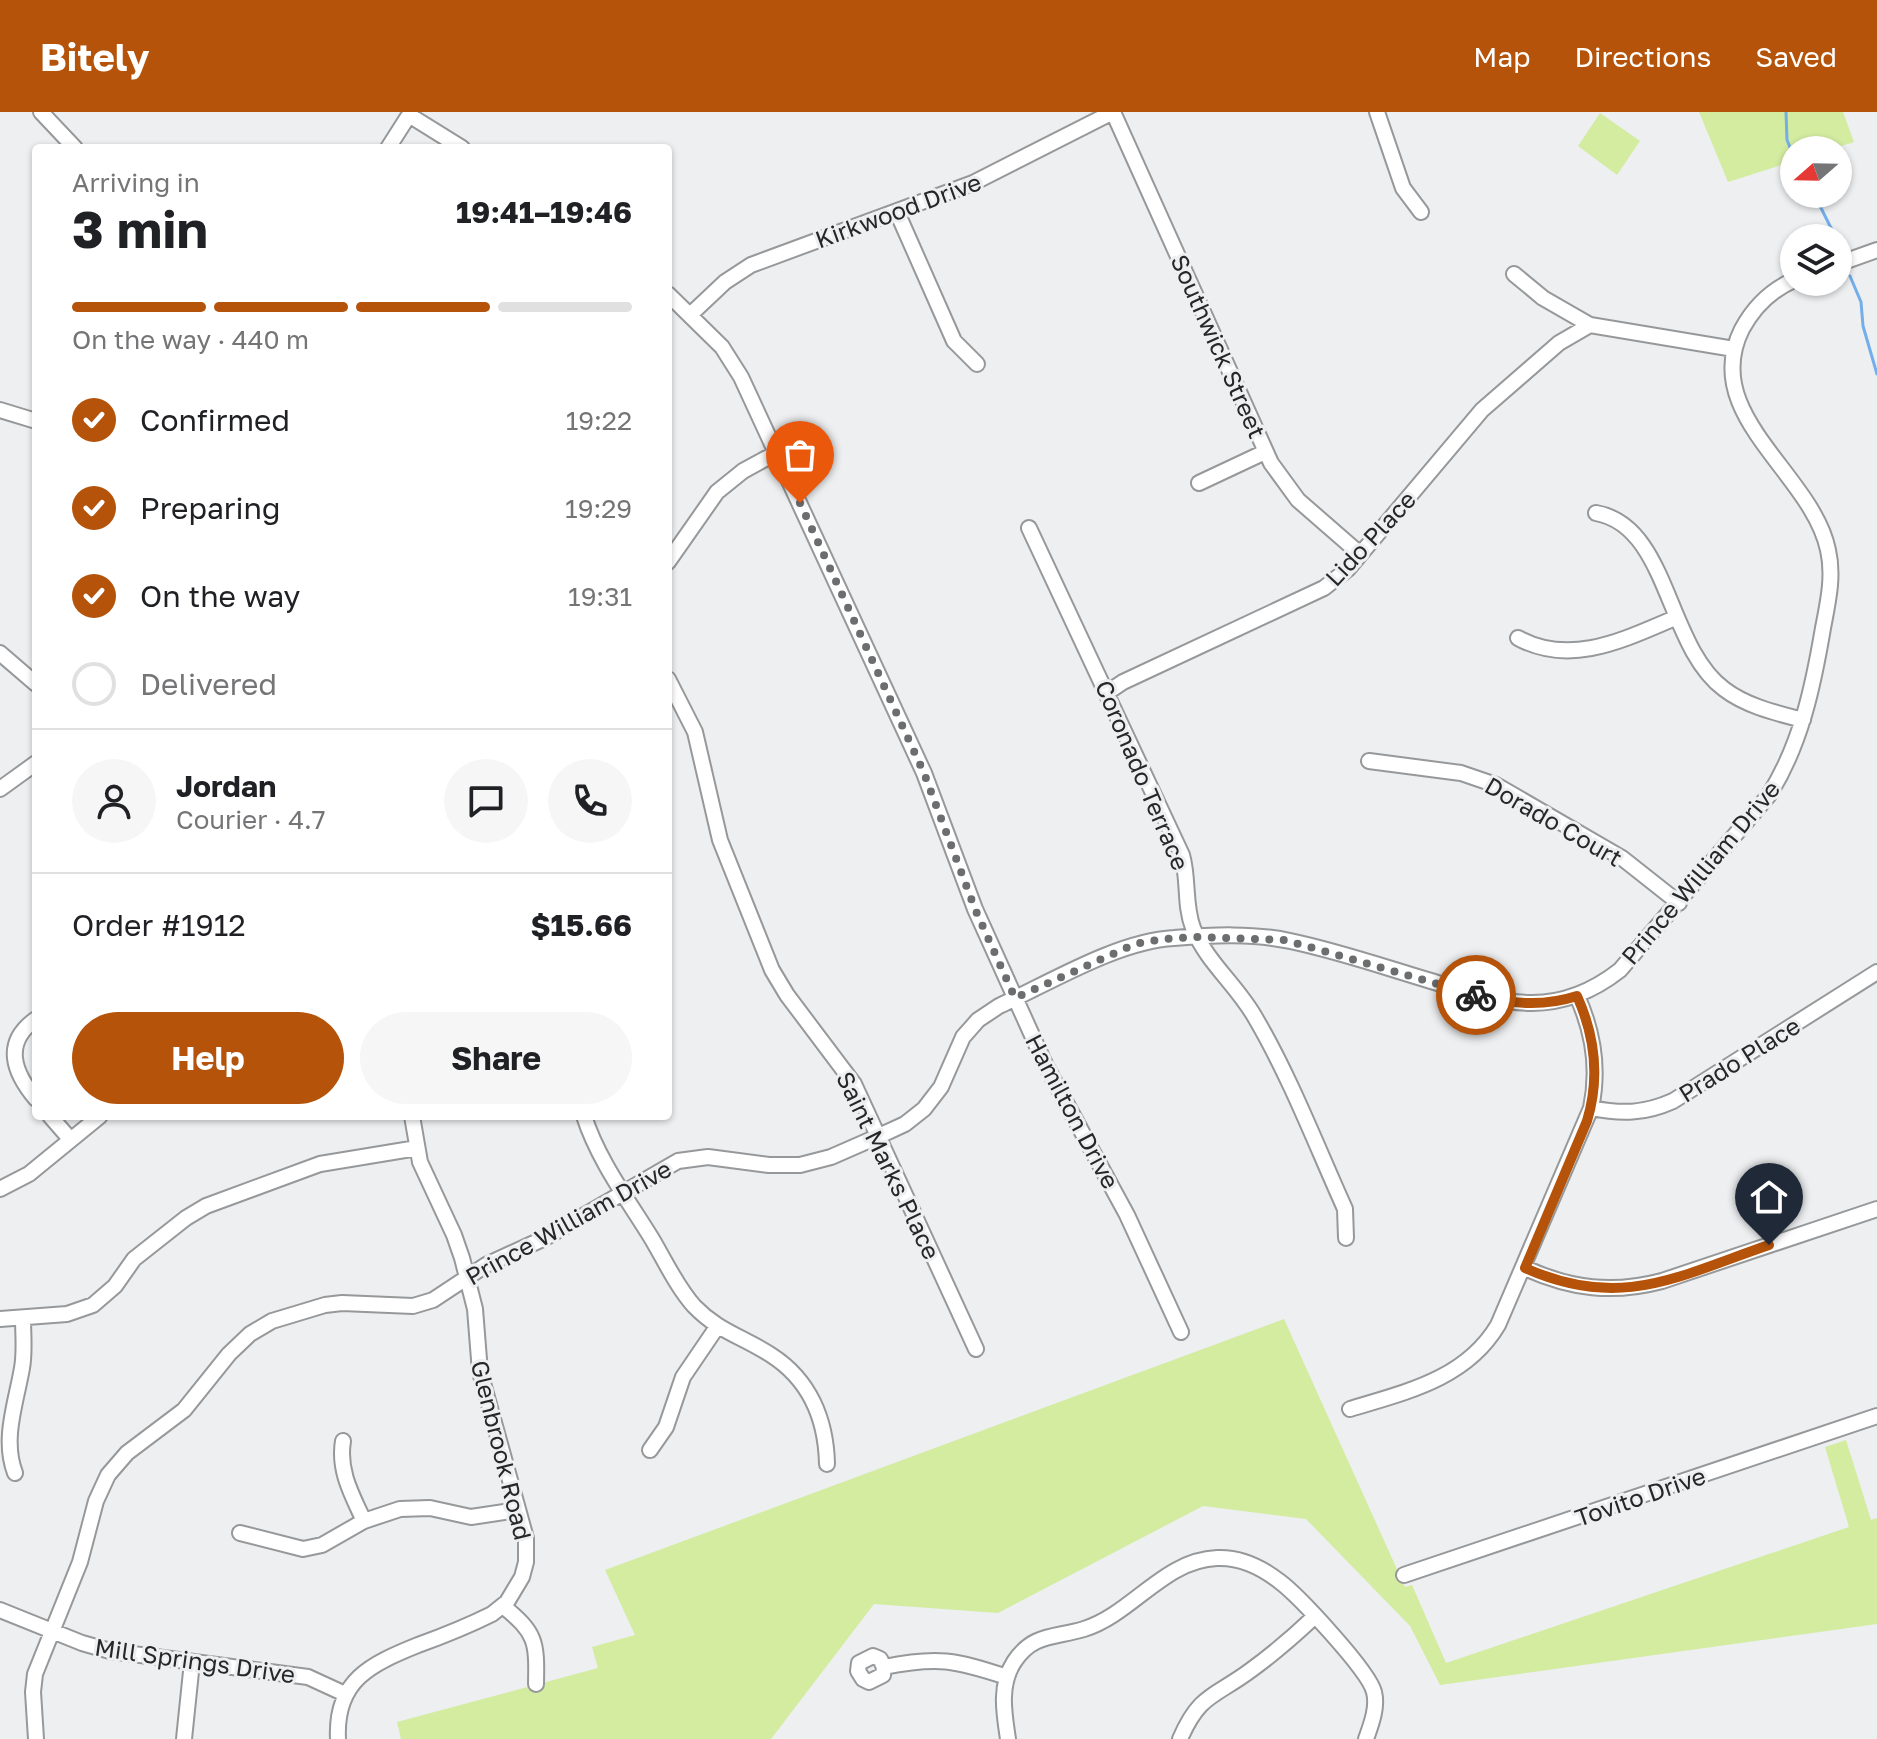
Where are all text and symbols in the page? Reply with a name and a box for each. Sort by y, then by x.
text: Bitely [40,34,150,79]
text: Map [1473,40,1530,73]
text: Directions [1574,40,1711,73]
text: Saved [1755,40,1837,73]
north arrow [1780,136,1852,208]
map controls [1780,136,1852,296]
text: Arriving in [72,167,200,198]
street label: Kirkwood Drive [811,167,985,253]
text: 19:41–19:46 [456,194,632,230]
text: 3 min [72,197,208,259]
button: layers [1780,224,1852,296]
street label: Southwick Street [1165,250,1273,442]
text: On the way · 440 m [72,324,309,355]
icon: check [72,398,116,442]
text: Confirmed [140,402,290,438]
text: 19:22 [566,405,632,436]
pin [766,421,834,503]
icon: bag [778,433,822,477]
street label: Lido Place [1319,485,1421,591]
icon: check [72,486,116,530]
text: Preparing [140,490,281,526]
text: 19:29 [565,493,632,524]
icon: check [72,574,116,618]
text: On the way [140,578,300,614]
text: 19:31 [568,581,632,612]
text: Delivered [140,666,277,702]
street label: Coronado Terrace [1090,676,1196,874]
button: person [72,759,156,843]
button: chat [444,759,528,843]
button: phone [548,759,632,843]
text: Jordan [176,768,276,804]
street label: Dorado Court [1480,770,1628,872]
street label: Prince William Drive [1615,774,1785,970]
text: Courier · 4.7 [176,804,326,835]
text: Order #1912 [72,907,246,943]
text: $15.66 [530,907,632,943]
courier [1436,955,1516,1035]
icon: bike [1454,973,1498,1017]
street label: Prado Place [1673,1010,1805,1108]
button: Help [72,1012,344,1104]
button: Share [360,1012,632,1104]
street label: Hamilton Drive [1020,1029,1126,1193]
street label: Saint Marks Place [831,1066,947,1264]
street label: Prince William Drive [460,1153,676,1291]
pin [1735,1163,1803,1245]
icon: home [1747,1175,1791,1219]
street label: Glenbrook Road [466,1357,538,1543]
street label: Tovito Drive [1571,1460,1709,1532]
street label: Mill Springs Drive [93,1632,297,1688]

